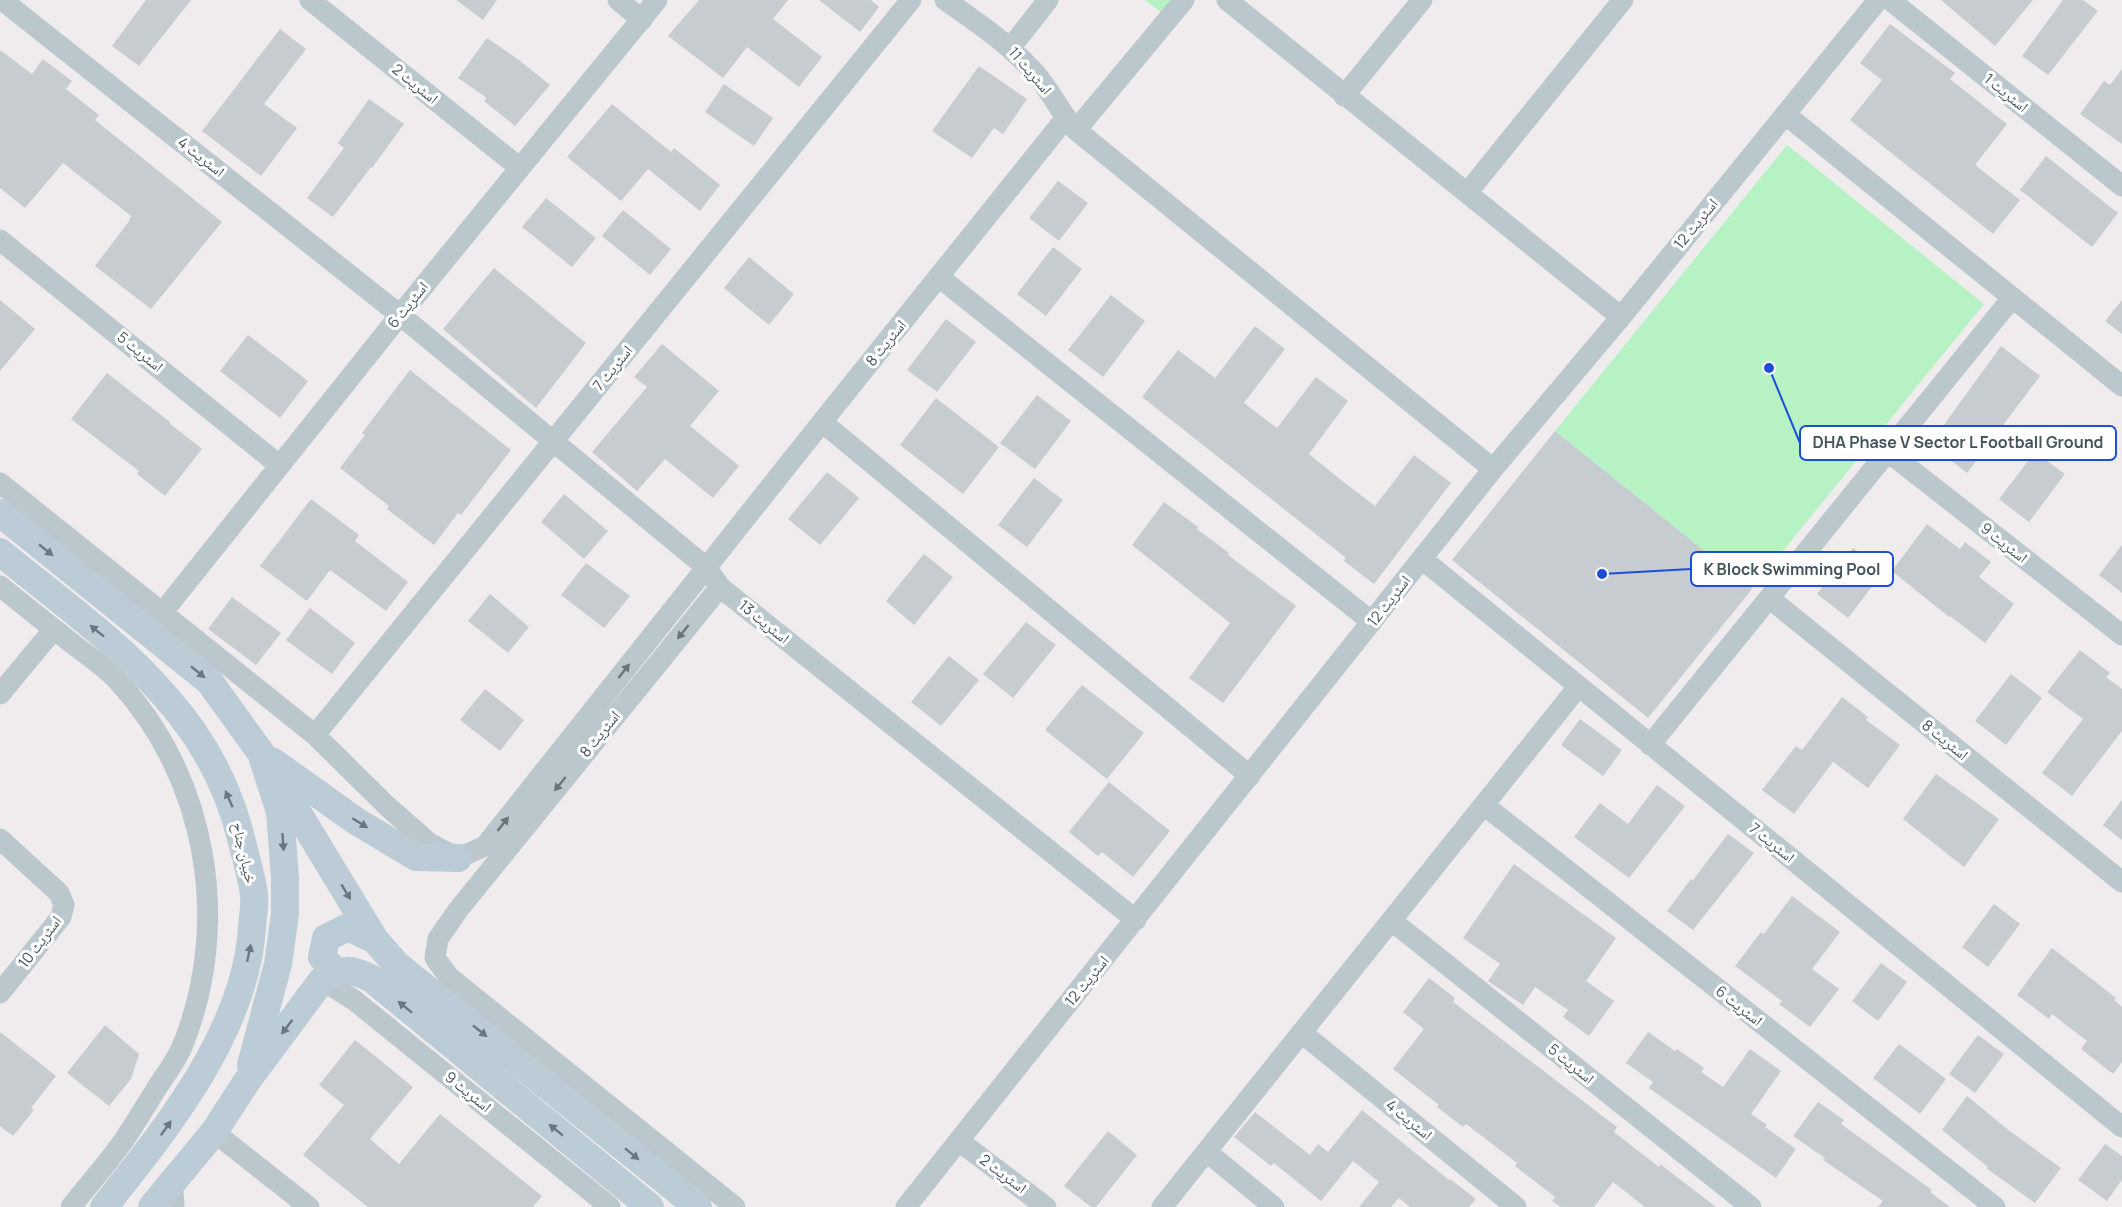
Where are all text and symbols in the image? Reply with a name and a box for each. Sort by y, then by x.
street label: اسٹریٹ 11 [1004,42,1057,99]
street label: اسٹریٹ 2 [388,58,443,109]
street label: اسٹریٹ 1 [1980,68,2033,117]
street label: اسٹریٹ 4 [174,132,229,182]
street label: اسٹریٹ 12 [1669,194,1723,253]
street label: اسٹریٹ 6 [382,277,433,333]
street label: اسٹریٹ 8 [860,315,911,370]
street label: اسٹریٹ 5 [113,326,168,377]
street label: اسٹریٹ 7 [588,341,637,395]
callout: DHA Phase V Sector L Football Ground [1800,426,2116,460]
text: DHA Phase V Sector L Football Ground [1813,431,2103,453]
street label: اسٹریٹ 9 [1976,518,2032,568]
one-way arrow [38,543,53,555]
callout: K Block Swimming Pool [1691,552,1893,586]
text: K Block Swimming Pool [1703,558,1881,580]
street label: اسٹریٹ 12 [1362,571,1415,631]
street label: اسٹریٹ 13 [735,595,794,648]
one-way arrow [676,624,689,640]
one-way arrow [89,625,105,638]
one-way arrow [618,663,631,679]
one-way arrow [190,665,205,678]
street label: اسٹریٹ 8 [574,706,625,761]
street label: اسٹریٹ 8 [1918,714,1973,765]
one-way arrow [554,776,567,791]
one-way arrow [224,791,233,808]
one-way arrow [497,816,510,832]
one-way arrow [352,818,368,829]
street label: اسٹریٹ 7 [1745,818,1799,867]
street label: خیبان جناح [227,820,262,886]
one-way arrow [278,832,287,851]
one-way arrow [341,884,352,900]
street label: اسٹریٹ 10 [13,911,66,972]
one-way arrow [245,943,254,962]
street label: اسٹریٹ 12 [1060,951,1114,1010]
street label: اسٹریٹ 6 [1711,981,1767,1031]
one-way arrow [397,1000,413,1013]
one-way arrow [281,1019,293,1035]
one-way arrow [472,1025,488,1038]
street label: اسٹریٹ 5 [1544,1038,1599,1089]
street label: اسٹریٹ 9 [440,1066,496,1117]
street label: اسٹریٹ 4 [1382,1094,1437,1145]
one-way arrow [160,1120,172,1136]
one-way arrow [549,1124,564,1137]
one-way arrow [624,1147,640,1160]
street label: اسٹریٹ 2 [975,1149,1031,1198]

